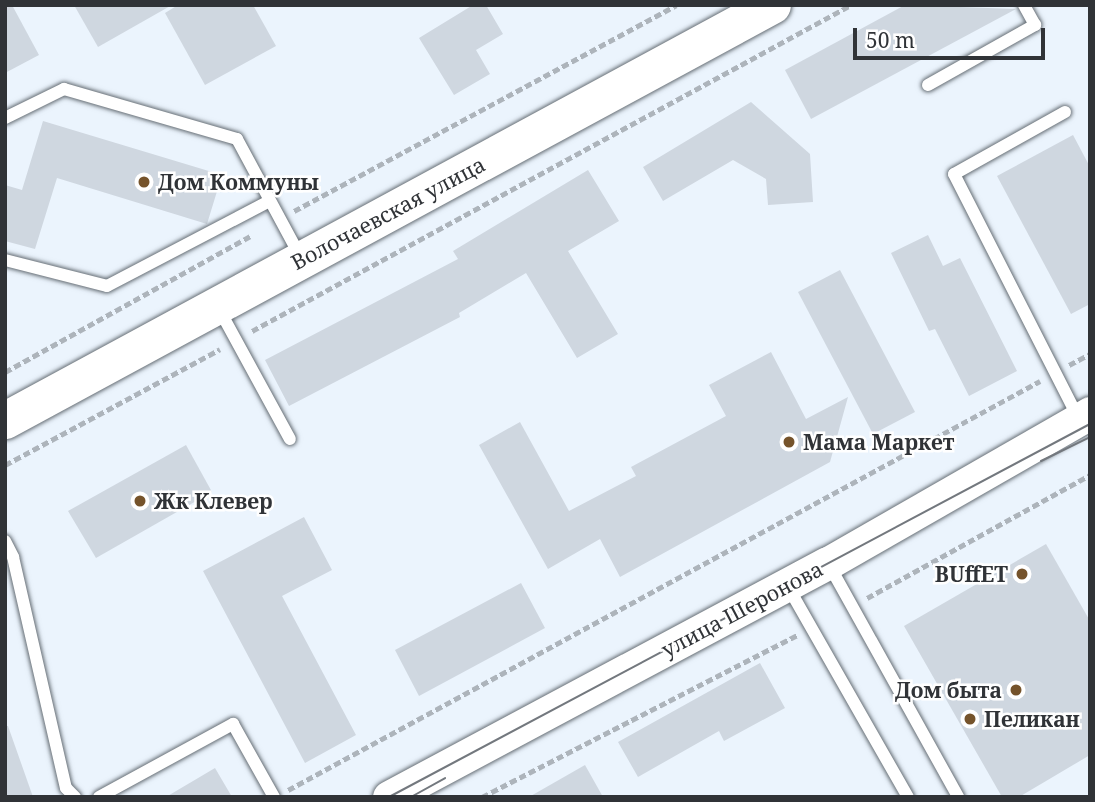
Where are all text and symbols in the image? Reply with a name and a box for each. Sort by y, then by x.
scale bar [857,14,1050,58]
text: 50 m [866,26,915,54]
street label: Волочаевская улица [287,151,489,275]
place label: Дом Коммуны [158,169,319,195]
marker: Дом Коммуны [136,174,152,190]
place label: Мама Маркет [803,429,955,455]
marker: Мама Маркет [781,434,797,450]
place label: Жк Клевер [154,488,273,514]
marker: Жк Клевер [132,493,148,509]
street label: улица Шеронова [657,556,827,662]
place label: BUffET [935,561,1008,587]
marker: BUffET [1014,566,1030,582]
place label: Дом быта [895,677,1002,703]
marker: Дом быта [1008,682,1024,698]
place label: Пеликан [984,706,1080,732]
marker: Пеликан [962,711,978,727]

